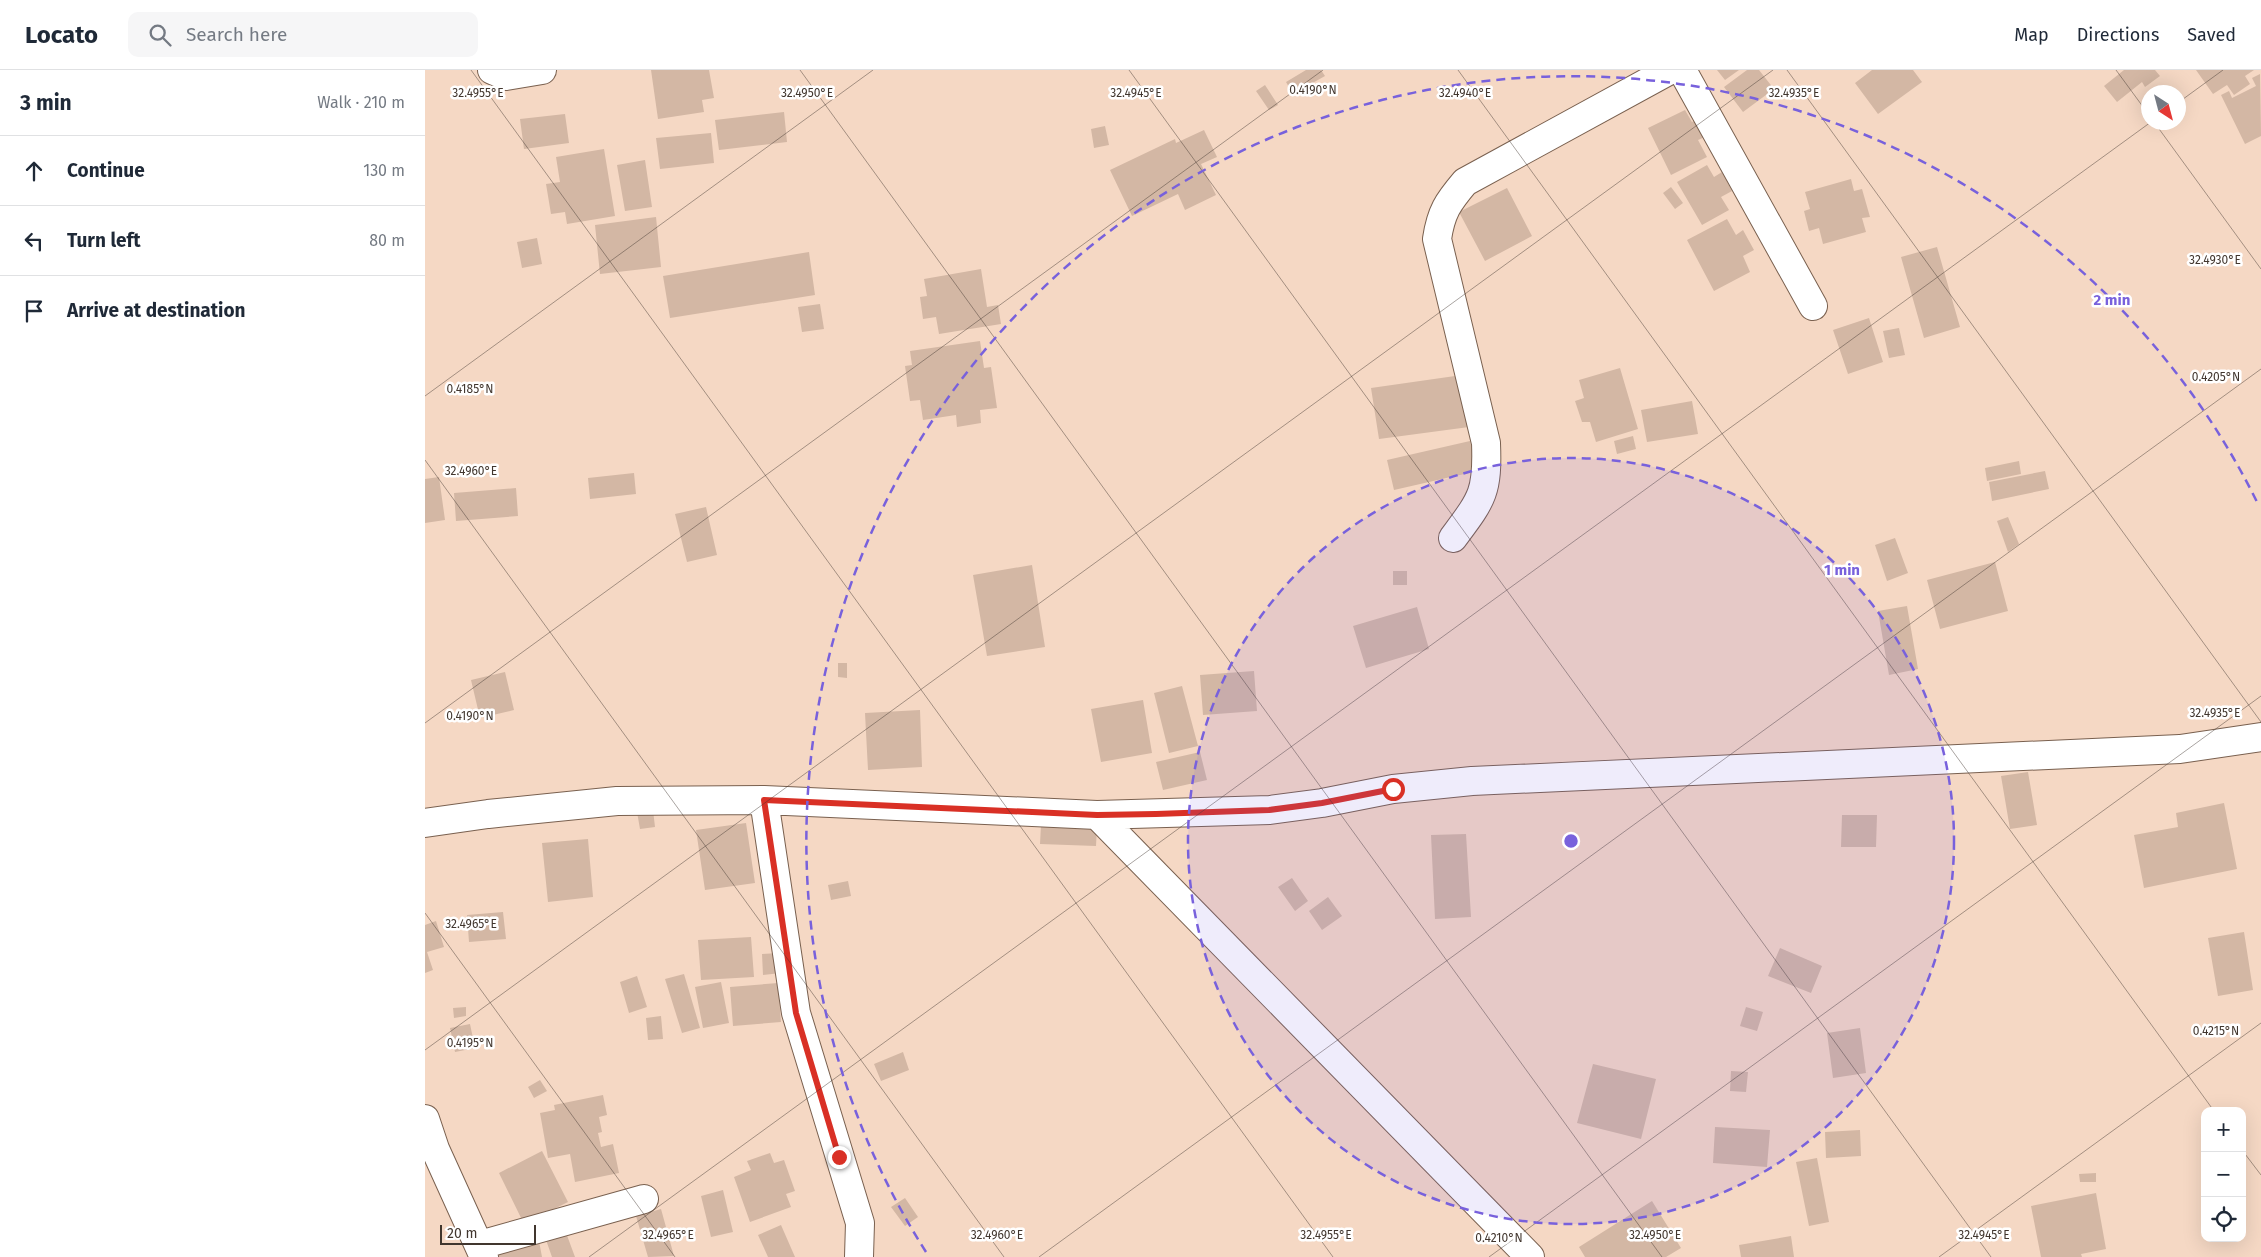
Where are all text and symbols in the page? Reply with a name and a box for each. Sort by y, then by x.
search box [128,12,478,57]
text: Locato [25,21,98,49]
icon: search [146,21,174,49]
text: Search here [186,23,287,46]
text: Map [2014,24,2049,46]
text: Directions [2077,24,2159,46]
text: Saved [2187,24,2236,46]
text: 0.4190°N [1289,83,1337,97]
north arrow [2141,85,2186,130]
text: 32.4955°E [452,86,504,100]
text: 32.4950°E [781,86,833,100]
text: 32.4945°E [1110,86,1162,100]
text: 32.4940°E [1439,86,1491,100]
text: 32.4935°E [1768,86,1820,100]
text: 3 min [20,90,72,116]
text: Walk · 210 m [317,93,405,112]
icon: ahead [20,157,48,185]
text: Continue [67,159,145,182]
text: 130 m [363,161,405,180]
icon: left [20,227,48,255]
text: Turn left [67,229,141,252]
text: 80 m [369,231,405,250]
text: 32.4930°E [2189,253,2241,267]
text: 2 min [2094,291,2130,309]
icon: arrive [20,297,48,325]
text: Arrive at destination [67,299,246,322]
text: 0.4205°N [2192,370,2240,384]
text: 0.4185°N [446,382,494,396]
text: 32.4960°E [445,464,497,478]
text: 1 min [1824,561,1860,579]
text: 32.4935°E [2189,706,2241,720]
text: 0.4190°N [446,709,494,723]
route start [1382,778,1405,801]
centre of rings [1562,832,1580,850]
text: 32.4965°E [445,917,497,931]
text: 0.4215°N [2193,1024,2239,1038]
text: 0.4195°N [447,1036,493,1050]
map controls [2201,1107,2246,1242]
button: + [2201,1107,2246,1152]
route end [828,1146,851,1169]
button: − [2201,1152,2246,1197]
button: locate [2201,1197,2246,1242]
scale bar [440,1222,536,1245]
text: 20 m [447,1225,477,1242]
text: 32.4965°E [642,1228,694,1242]
text: 32.4960°E [971,1228,1023,1242]
text: 32.4955°E [1300,1228,1352,1242]
text: 32.4950°E [1629,1228,1681,1242]
text: 32.4945°E [1958,1228,2010,1242]
text: 0.4210°N [1475,1231,1523,1245]

